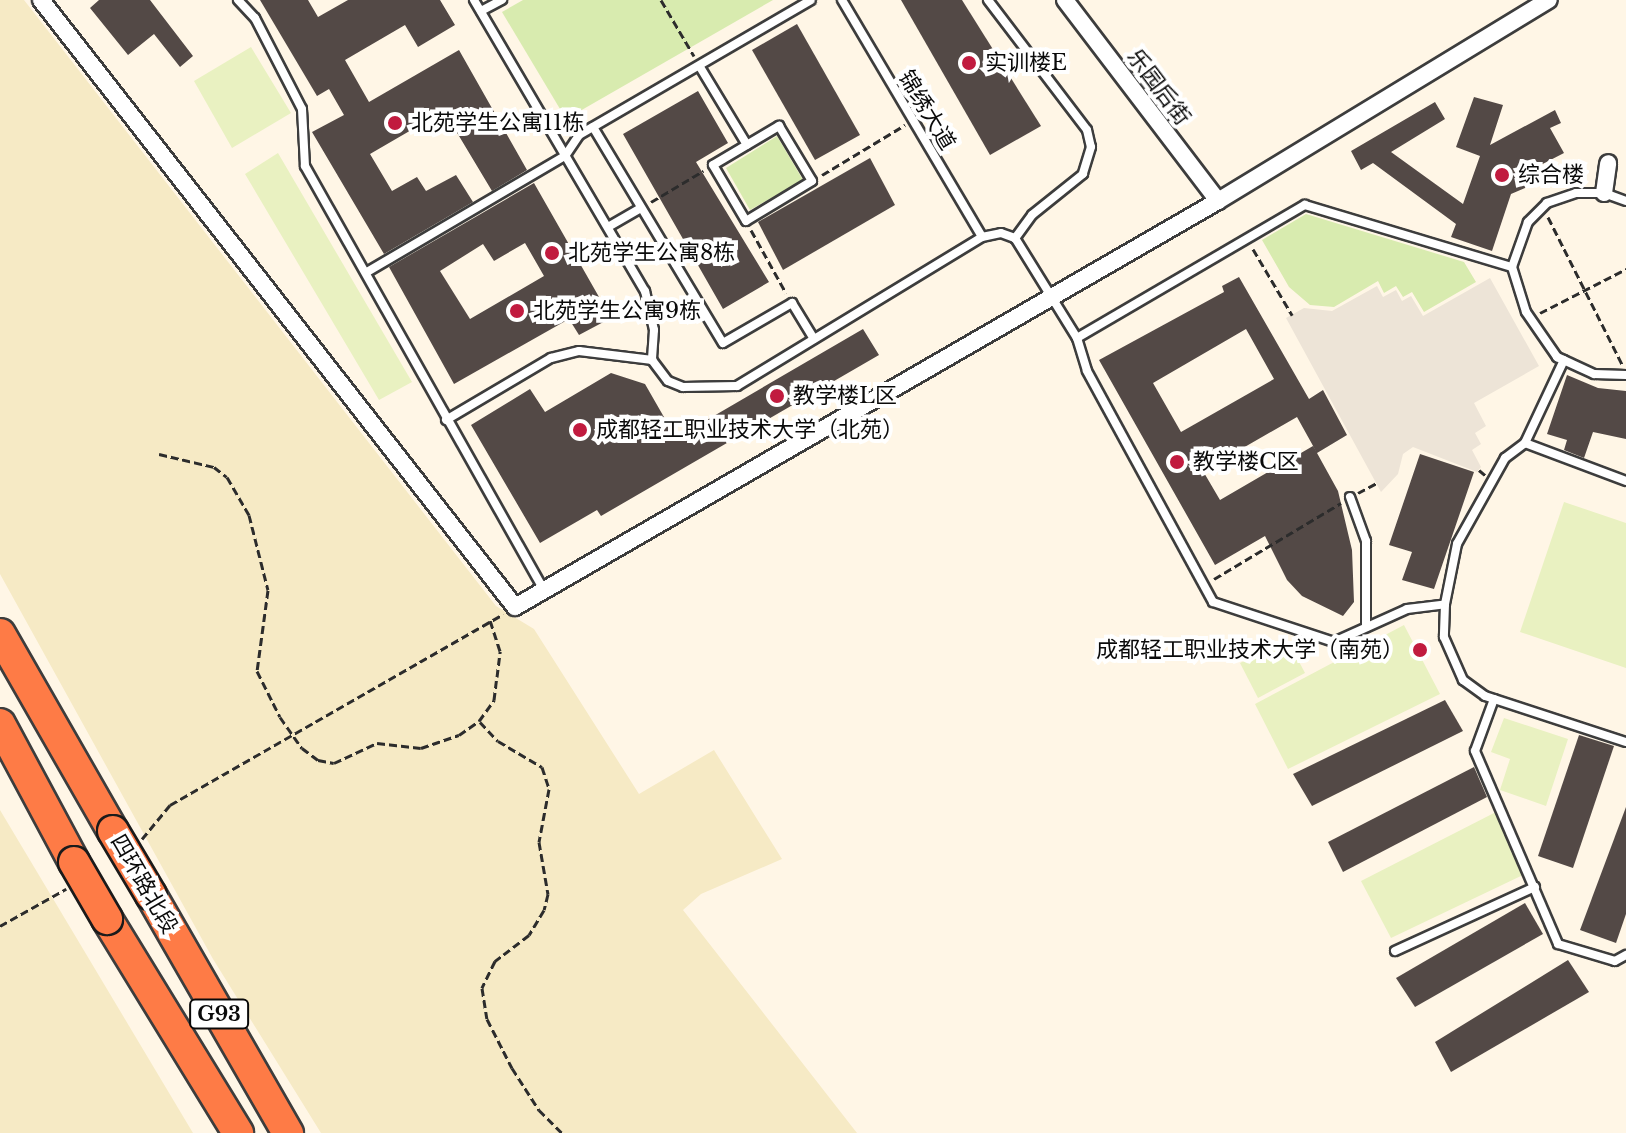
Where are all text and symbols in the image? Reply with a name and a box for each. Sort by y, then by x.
street label: 乐园后街 [1122,44,1196,130]
place label: 实训楼E [985,50,1067,76]
marker: 实训楼E [960,54,978,72]
street label: 锦绣大道 [893,65,961,155]
place label: 北苑学生公寓11栋 [411,110,585,136]
marker: 北苑学生公寓11栋 [386,114,404,132]
place label: 综合楼 [1518,162,1584,188]
marker: 综合楼 [1493,166,1511,184]
place label: 北苑学生公寓8栋 [568,240,735,266]
marker: 北苑学生公寓8栋 [543,244,561,262]
place label: 北苑学生公寓9栋 [533,298,701,324]
marker: 北苑学生公寓9栋 [508,302,526,320]
place label: 教学楼L区 [793,383,897,409]
marker: 教学楼L区 [768,387,786,405]
place label: 成都轻工职业技术大学（北苑） [596,417,904,443]
marker: 成都轻工职业技术大学（北苑） [571,421,589,439]
place label: 教学楼C区 [1193,449,1299,475]
marker: 教学楼C区 [1168,453,1186,471]
place label: 成都轻工职业技术大学（南苑） [1096,637,1404,663]
marker: 成都轻工职业技术大学（南苑） [1411,641,1429,659]
street label: 四环路北段 [105,830,183,938]
road number: G93 [189,998,249,1030]

